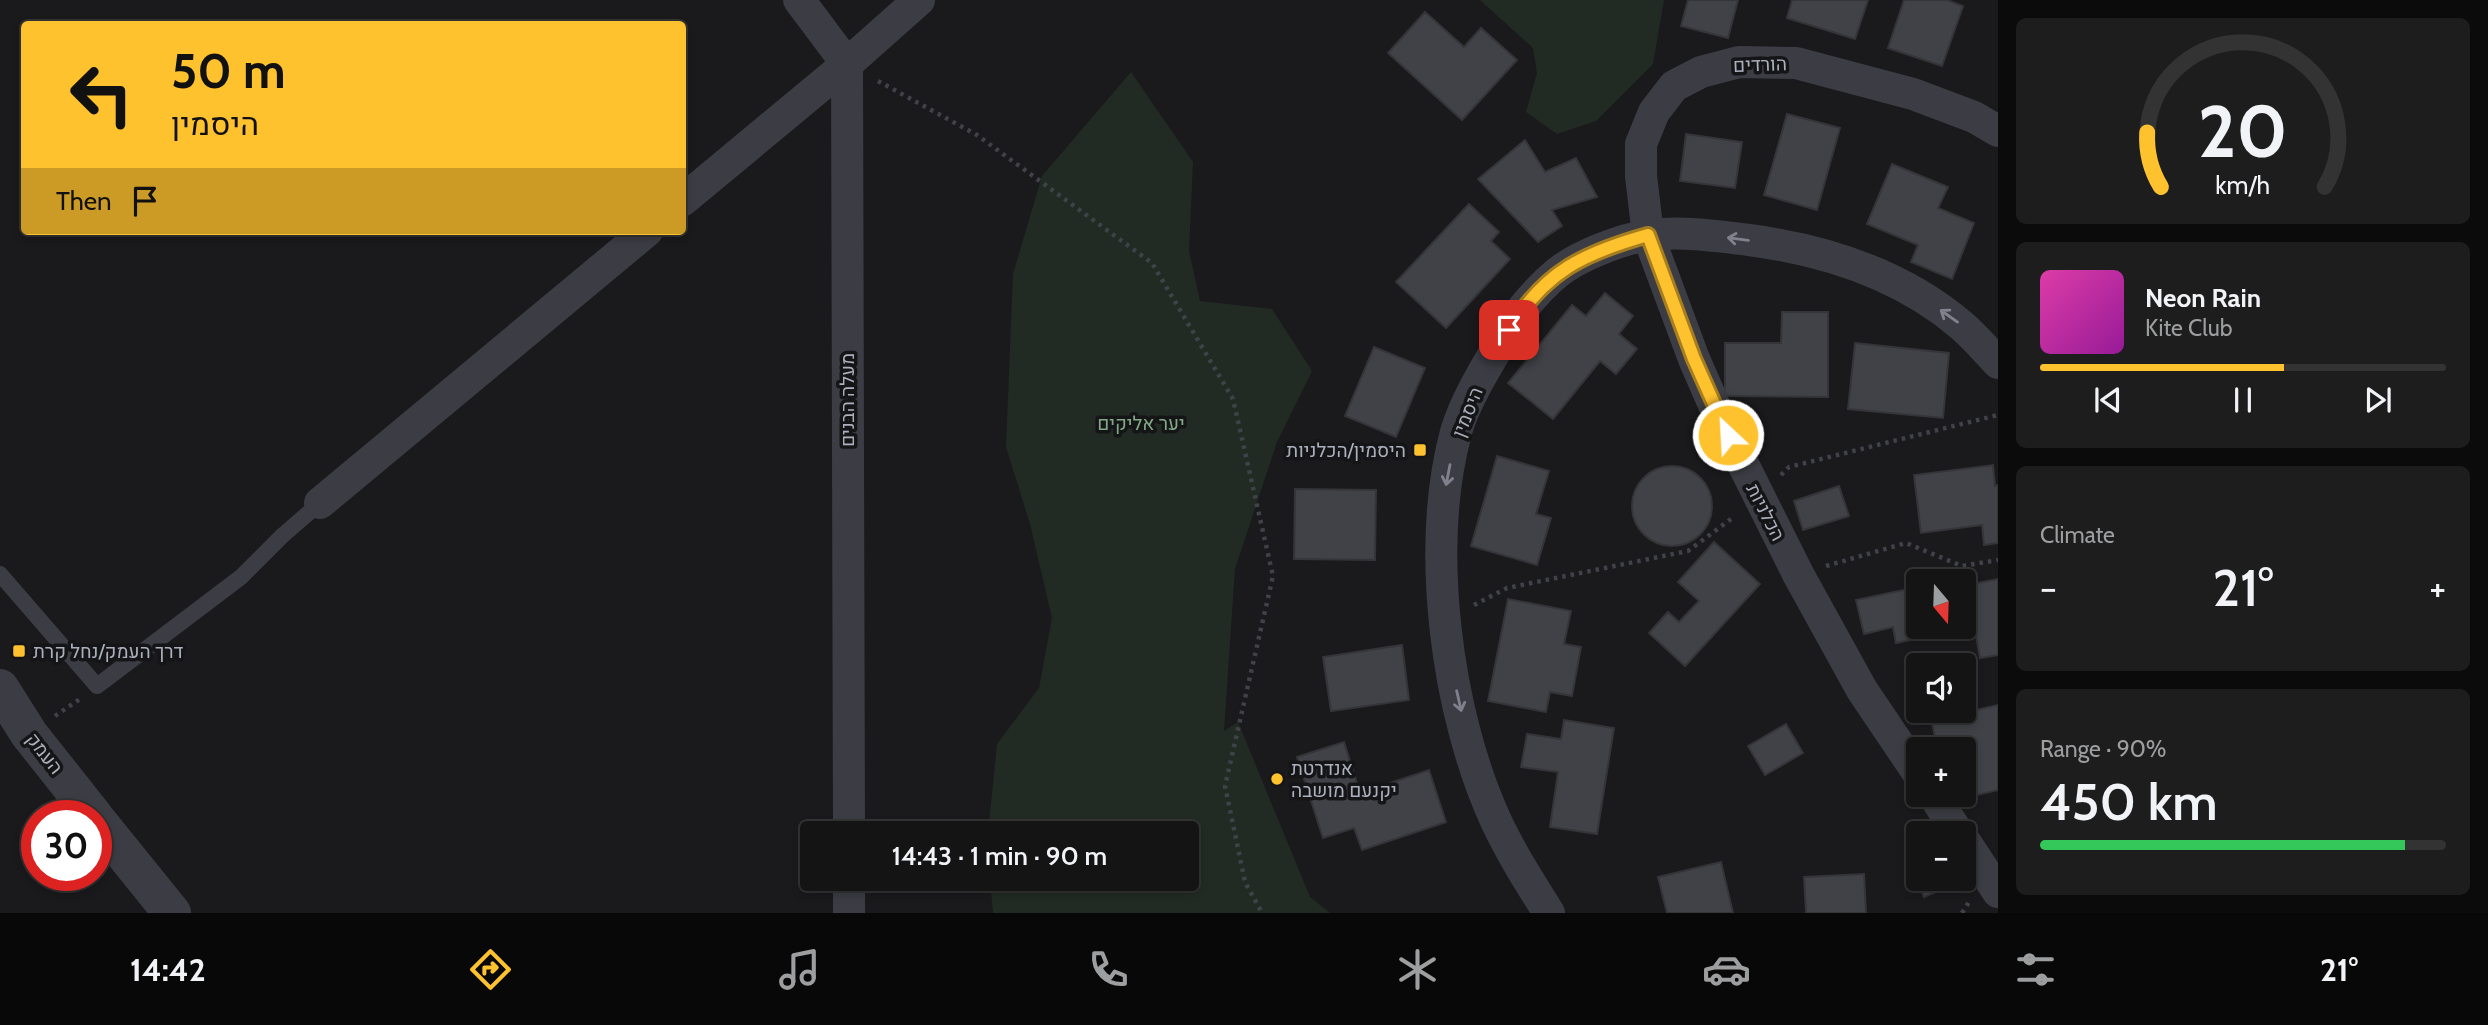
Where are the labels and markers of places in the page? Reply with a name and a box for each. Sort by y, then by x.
pin [1479,300,1539,360]
place label: היסמין/הכלניות [1286,439,1406,462]
marker: היסמין/הכלניות [1412,442,1428,458]
place label: דרך העמק/נחל קרת [33,640,184,663]
marker: דרך העמק/נחל קרת [11,643,27,659]
place label: אנדרטת יקנעם מושבה [1291,757,1397,802]
marker: אנדרטת יקנעם מושבה [1269,771,1285,787]

